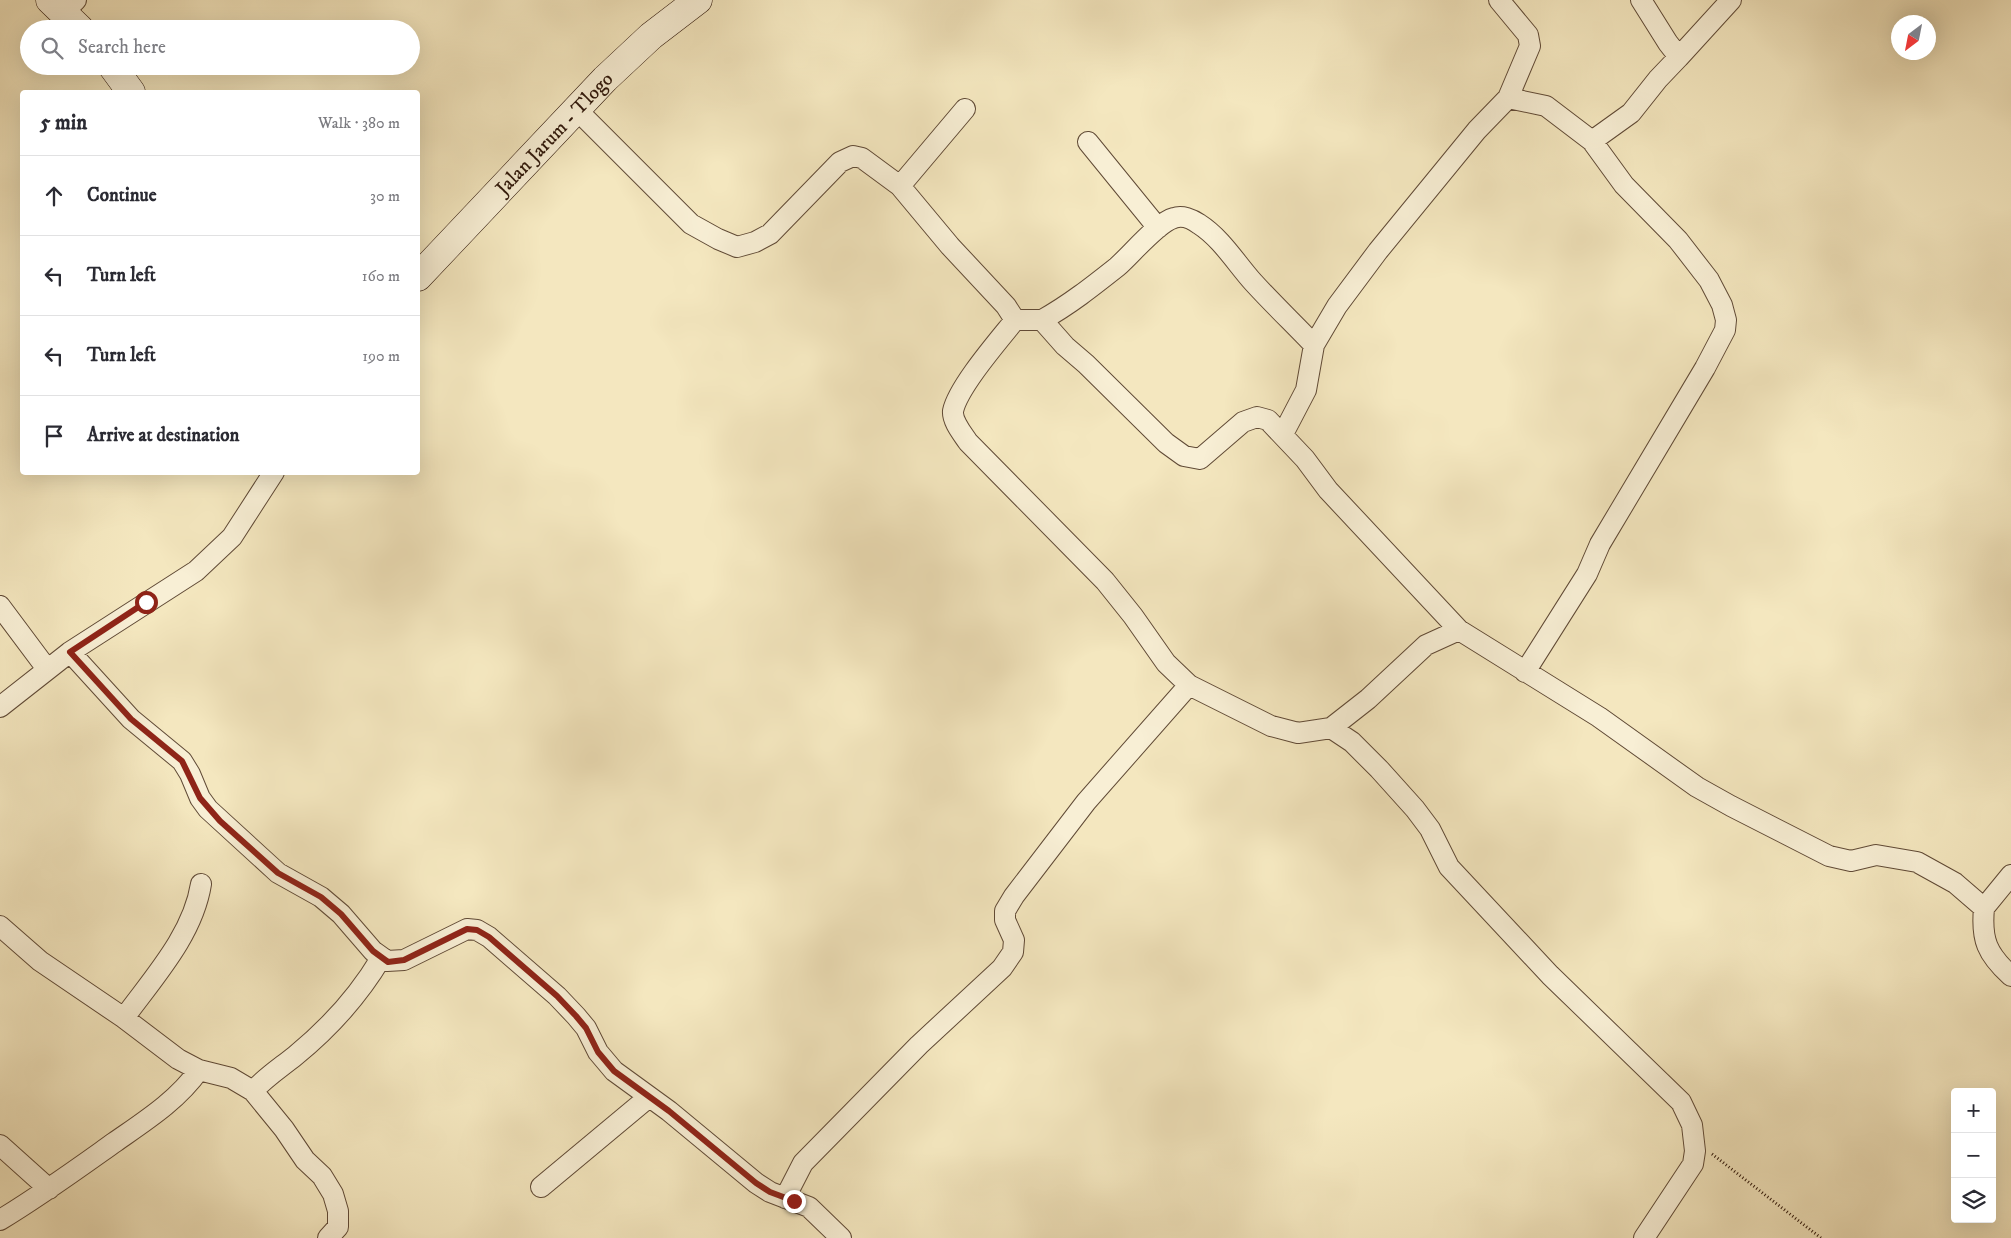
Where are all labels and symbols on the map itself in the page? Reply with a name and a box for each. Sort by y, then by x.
north arrow [1891,15,1936,60]
street label: Jalan Jarum - Tlogo [489,67,619,203]
route start [135,591,158,614]
route end [783,1190,806,1213]

